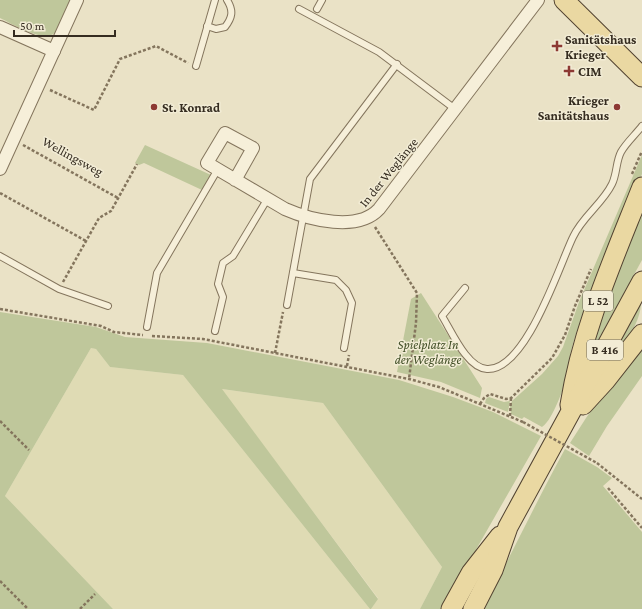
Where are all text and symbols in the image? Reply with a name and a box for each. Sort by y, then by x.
scale bar [14,12,115,38]
text: 50 m [20,19,45,33]
place label: Sanitätshaus Krieger [565,32,636,62]
marker: Sanitätshaus Krieger [552,41,562,51]
place label: CIM [578,64,602,79]
marker: CIM [563,65,575,77]
place label: Krieger Sanitätshaus [538,93,610,123]
place label: St. Konrad [162,100,220,115]
marker: St. Konrad [149,102,159,112]
marker: Krieger Sanitätshaus [612,102,622,112]
street label: Wellingsweg [40,134,106,180]
street label: In der Weglänge [356,134,421,210]
road number: L 52 [583,291,613,311]
park label: Spielplatz In der Weglänge [395,337,461,367]
road number: B 416 [587,340,623,360]

